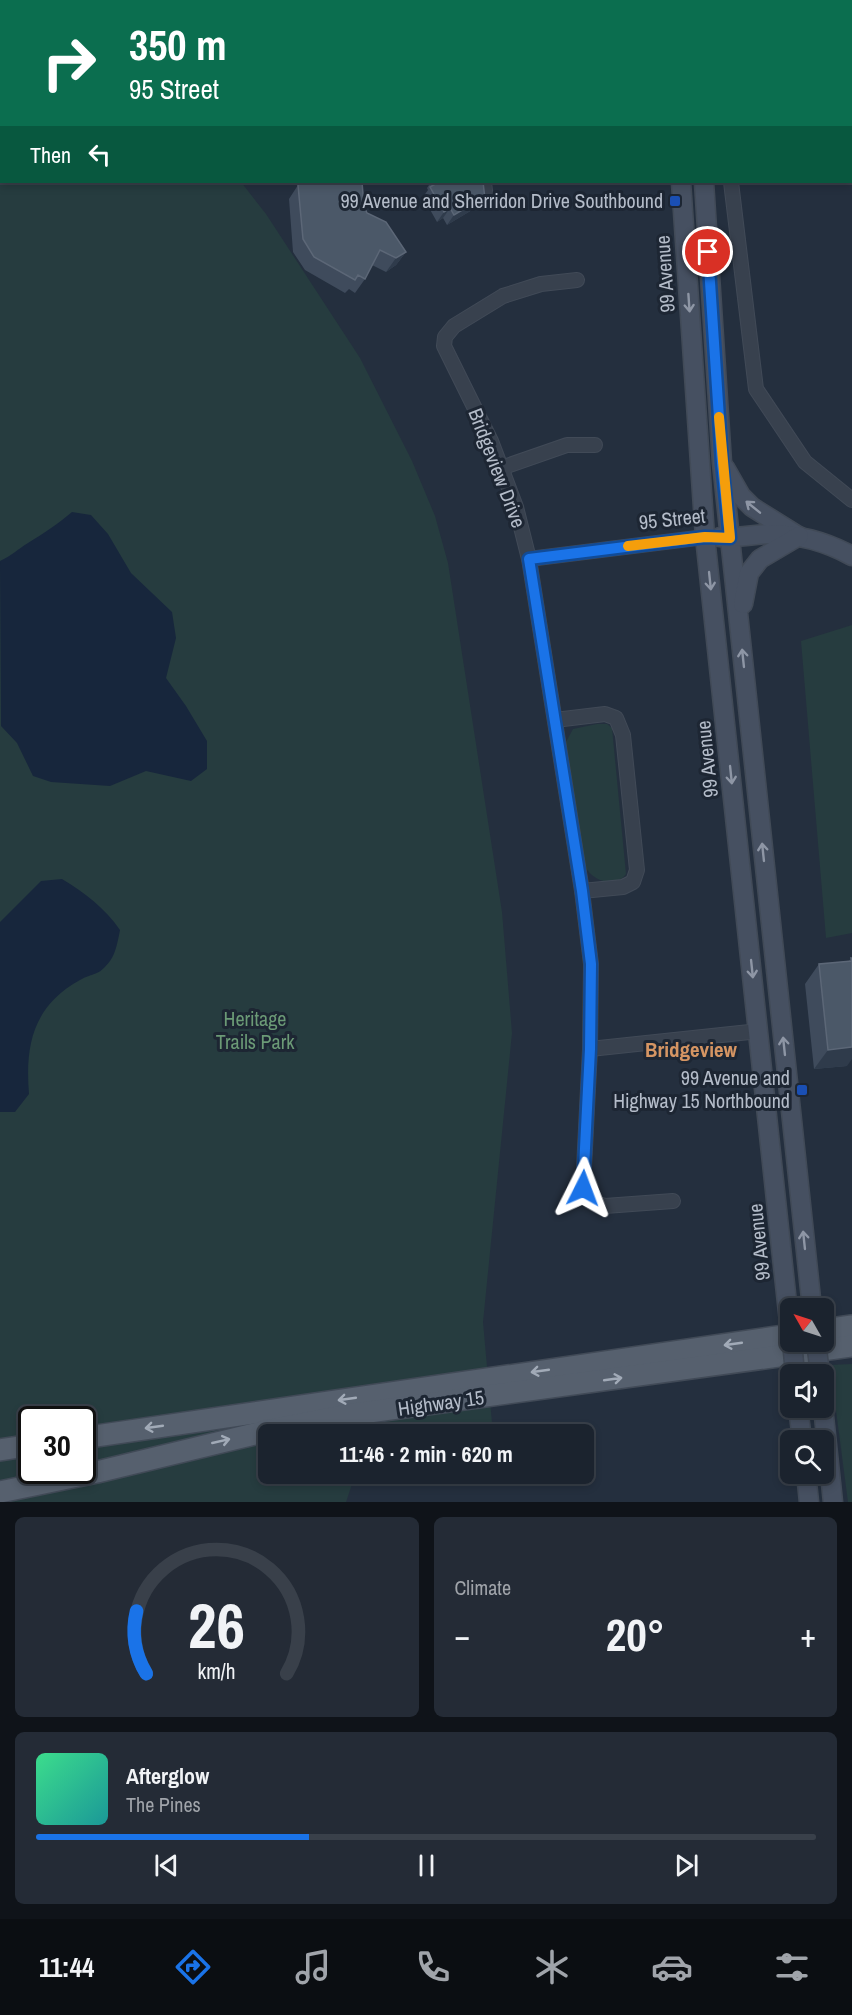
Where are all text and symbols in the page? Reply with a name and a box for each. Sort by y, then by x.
text: 350 m [129,17,227,73]
icon: right [30,24,108,102]
text: 95 Street [129,71,219,107]
icon: left [83,138,116,171]
text: Then [30,140,71,170]
place label: 99 Avenue and Sherridon Drive Southbound [341,187,663,214]
marker: 99 Avenue and Sherridon Drive Southbound [668,194,682,208]
pin [682,226,733,277]
street label: 99 Avenue [648,235,681,314]
icon: arrive [691,235,724,268]
one-way arrow [684,292,695,312]
street label: Bridgeview Drive [462,404,533,531]
one-way arrow [745,500,761,513]
street label: 95 Street [637,502,707,535]
one-way arrow [705,570,716,590]
one-way arrow [737,649,748,669]
street label: 99 Avenue [689,719,724,799]
one-way arrow [726,764,737,784]
one-way arrow [758,843,769,862]
one-way arrow [747,958,758,978]
park label: Heritage Trails Park [216,1005,295,1055]
district label: Bridgeview [645,1035,738,1064]
one-way arrow [778,1036,789,1056]
place label: 99 Avenue and Highway 15 Northbound [613,1064,790,1114]
marker: 99 Avenue and Highway 15 Northbound [795,1083,809,1097]
position arrow [551,1156,615,1220]
street label: 99 Avenue [741,1202,776,1282]
one-way arrow [798,1230,809,1250]
north arrow [780,1298,834,1352]
map controls [780,1298,834,1484]
one-way arrow [723,1338,743,1349]
button: sound [780,1364,834,1418]
one-way arrow [530,1366,550,1377]
one-way arrow [603,1373,623,1384]
street label: Highway 15 [396,1383,486,1422]
one-way arrow [337,1394,357,1405]
speed limit sign: 30 [18,1406,96,1484]
one-way arrow [144,1422,164,1433]
button: search [780,1430,834,1484]
one-way arrow [210,1435,230,1446]
text: 11:46 · 2 min · 620 m [339,1439,513,1469]
text: Climate [455,1574,511,1601]
text: 26 [188,1583,245,1667]
text: 20° [606,1604,665,1665]
text: − [455,1613,470,1657]
text: + [800,1613,816,1657]
text: km/h [198,1657,236,1686]
text: Afterglow [126,1761,209,1791]
text: The Pines [126,1791,201,1818]
icon: previous [150,1849,183,1882]
icon: pause [410,1849,443,1882]
icon: next [670,1849,703,1882]
icon: directions [172,1946,214,1988]
icon: music [292,1946,334,1988]
icon: phone [412,1946,454,1988]
icon: climate [531,1946,573,1988]
icon: car [651,1946,693,1988]
icon: filters [771,1946,813,1988]
text: 11:44 [39,1949,94,1985]

